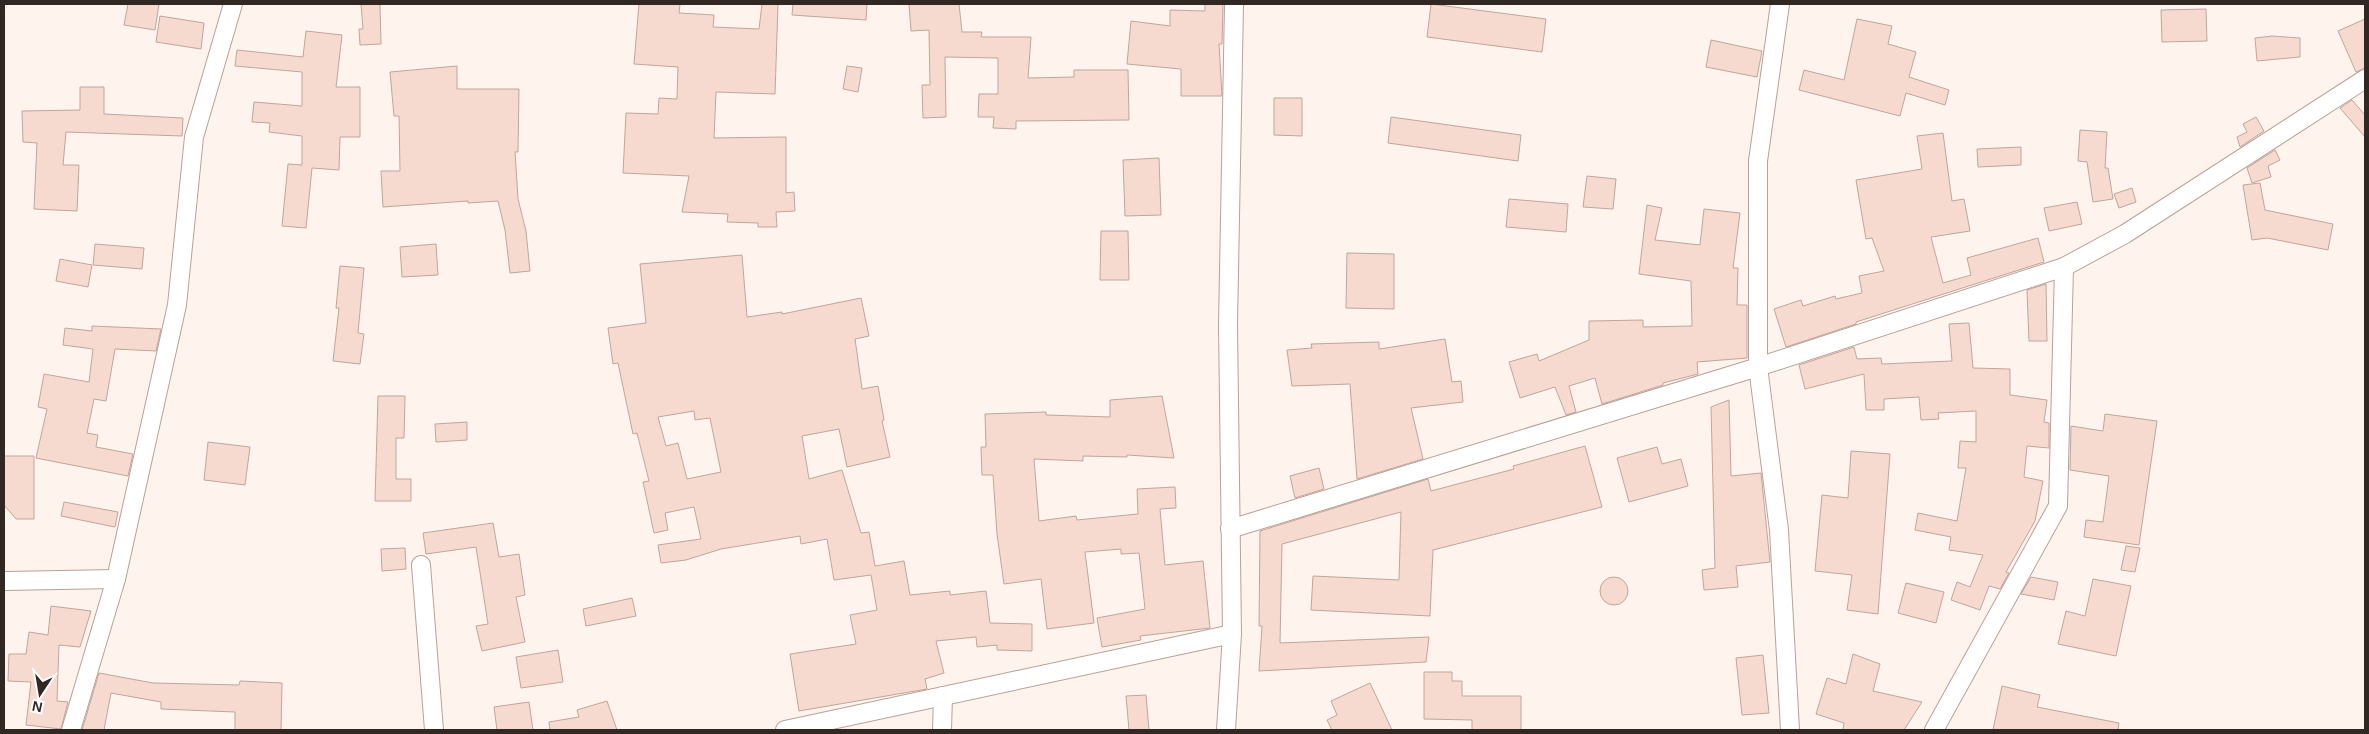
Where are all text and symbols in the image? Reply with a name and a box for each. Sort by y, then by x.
north arrow [15,669,65,719]
text: N [31,698,44,716]

